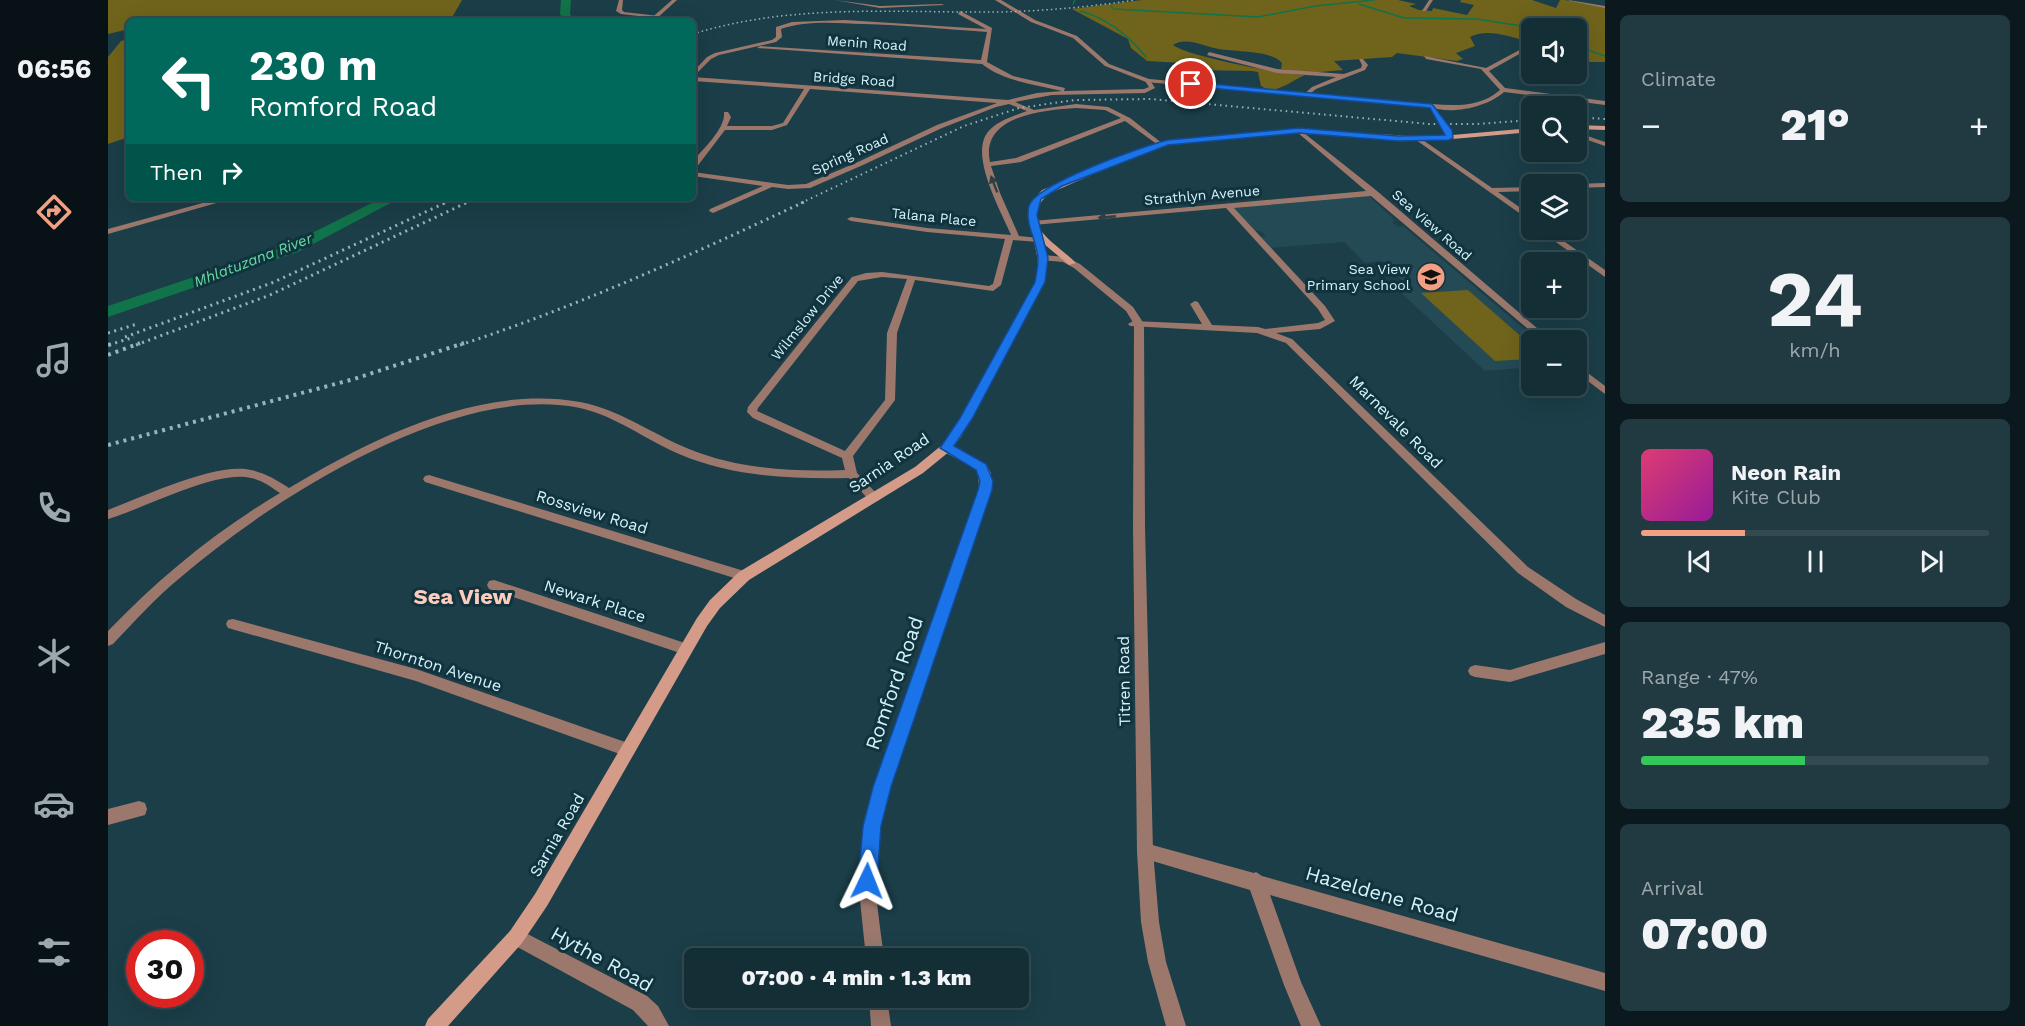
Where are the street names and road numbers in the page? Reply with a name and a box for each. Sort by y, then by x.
street label: Menin Road [827,32,907,54]
street label: Bridge Road [813,68,895,90]
street label: Spring Road [809,130,891,178]
street label: Strathlyn Avenue [1143,182,1261,208]
street label: Sea View Road [1389,186,1475,264]
street label: Talana Place [891,205,977,229]
street label: Wilmslow Drive [768,271,846,363]
street label: Marnevale Road [1345,371,1447,473]
street label: Sarnia Road [845,429,933,497]
street label: Rossview Road [534,486,650,538]
street label: Newark Place [542,576,648,626]
street label: Romford Road [860,613,928,753]
street label: Thornton Avenue [372,636,504,696]
street label: Titren Road [1114,636,1134,726]
street label: Sarnia Road [526,790,588,880]
street label: Hazeldene Road [1303,861,1461,927]
street label: Hythe Road [547,921,657,997]

